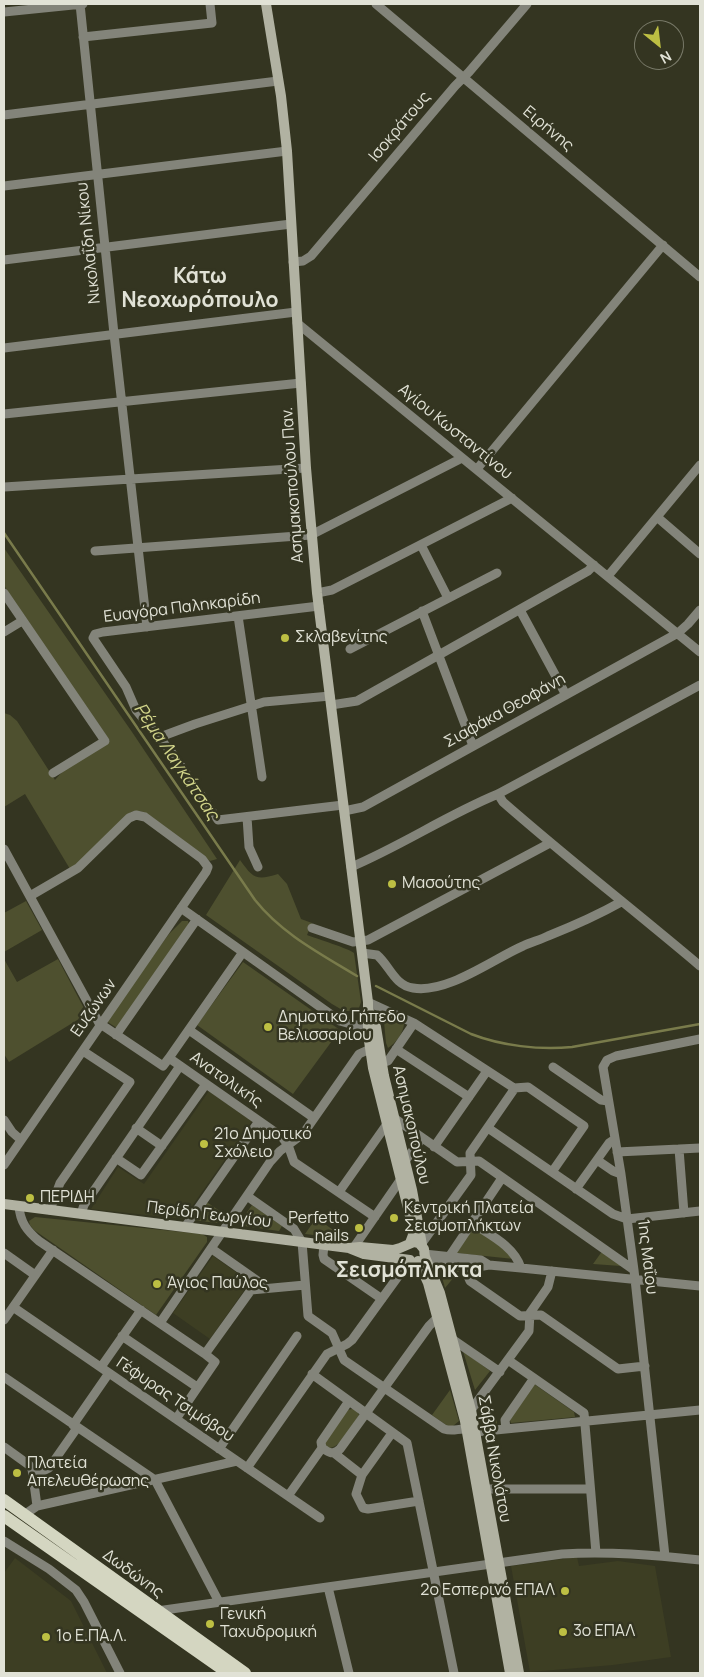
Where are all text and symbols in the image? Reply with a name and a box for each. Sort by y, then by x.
north arrow [634,20,684,70]
text: N [657,47,675,68]
street label: Ισοκράτους [365,88,435,166]
street label: Ειρήνης [519,102,577,156]
street label: Νικολαΐδη Νίκου [73,181,105,305]
district label: Κάτω Νεοχωρόπουλο [122,264,278,314]
street label: Αγίου Κωσταντίνου [394,380,516,484]
street label: Ασημακοπούλου Παν. [278,406,308,564]
street label: Ευαγόρα Παληκαρίδη [102,589,262,627]
place label: Σκλαβενίτης [295,628,388,648]
marker: Σκλαβενίτης [279,632,291,644]
street label: Σιαφάκα Θεοφάνη [441,670,569,752]
water label: Ρέμα Λαγκάτσας [129,699,223,825]
place label: Μασούτης [402,874,480,894]
marker: Μασούτης [386,878,398,890]
street label: Ευζώνων [67,975,121,1041]
place label: Δημοτικό Γήπεδο Βελισσαρίου [278,1008,406,1046]
marker: Δημοτικό Γήπεδο Βελισσαρίου [262,1021,274,1033]
street label: Ανατολικής [186,1048,266,1112]
street label: Ασημακοπούλου [388,1064,434,1186]
place label: 21ο Δημοτικό Σχόλειο [214,1125,312,1163]
marker: 21ο Δημοτικό Σχόλειο [198,1138,210,1150]
place label: ΠΕΡΙΔΗ [40,1188,95,1208]
marker: ΠΕΡΙΔΗ [24,1192,36,1204]
street label: Περίδη Γεωργίου [146,1198,272,1232]
place label: Κεντρική Πλατεία Σεισμοπλήκτων [404,1199,534,1237]
place label: Perfetto nails [288,1209,349,1247]
marker: Κεντρική Πλατεία Σεισμοπλήκτων [388,1212,400,1224]
street label: 1ης Μαΐου [633,1218,661,1296]
marker: Perfetto nails [353,1222,365,1234]
district label: Σεισμόπληκτα [336,1258,482,1284]
place label: Άγιος Παύλος [167,1274,268,1294]
marker: Άγιος Παύλος [151,1278,163,1290]
street label: Γέφυρας Τσιμόβου [112,1353,238,1447]
street label: Σάββα Νικολάτου [473,1394,515,1524]
place label: Πλατεία Απελευθέρωσης [27,1454,149,1492]
marker: Πλατεία Απελευθέρωσης [11,1467,23,1479]
street label: Δωδώνης [99,1545,167,1603]
place label: 2ο Εσπερινό ΕΠΑΛ [420,1581,555,1601]
marker: 2ο Εσπερινό ΕΠΑΛ [559,1585,571,1597]
place label: Γενική Ταχυδρομική [220,1605,317,1643]
marker: Γενική Ταχυδρομική [204,1618,216,1630]
place label: 3ο ΕΠΑΛ [573,1622,635,1642]
marker: 3ο ΕΠΑΛ [557,1626,569,1638]
place label: 1ο Ε.ΠΑ.Λ. [56,1627,127,1647]
marker: 1ο Ε.ΠΑ.Λ. [40,1631,52,1643]

